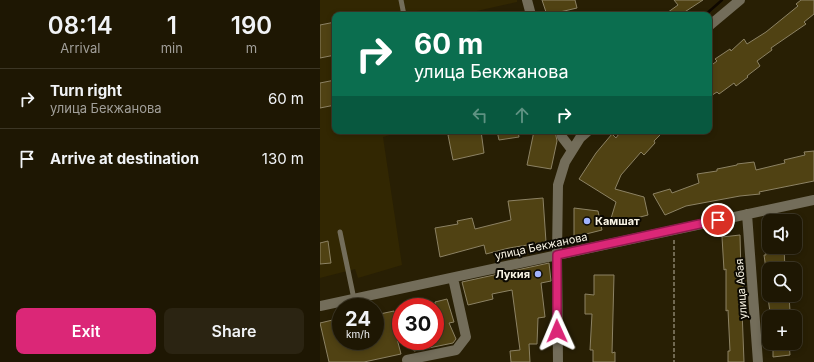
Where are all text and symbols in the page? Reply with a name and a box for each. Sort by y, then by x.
text: 08:14 [48,11,113,40]
text: 1 [167,11,177,40]
text: 190 [231,11,272,40]
text: 60 m [414,27,483,61]
icon: right [348,28,400,80]
text: Arrival [60,40,100,56]
text: min [161,40,183,56]
text: m [246,40,257,56]
text: улица Бекжанова [414,61,569,82]
text: Turn right [50,81,122,100]
icon: right [16,88,38,110]
text: 60 m [268,89,304,108]
text: улица Бекжанова [50,100,162,116]
icon: left [469,104,491,126]
icon: ahead [511,104,533,126]
icon: right [553,104,575,126]
icon: arrive [16,148,38,170]
text: Arrive at destination [50,149,199,168]
text: 130 m [262,149,304,168]
pin [701,203,735,237]
icon: arrive [707,209,729,231]
place label: Камшат [595,214,640,228]
map controls [762,214,802,350]
button: sound [762,214,802,254]
marker: Камшат [582,216,592,226]
street label: улица Бекжанова [493,229,589,263]
street label: улица Абая [732,258,750,320]
button: search [762,262,802,302]
place label: Лукия [495,267,530,281]
marker: Лукия [533,269,543,279]
speed limit sign: 30 [392,298,444,350]
text: 24 [345,307,371,331]
button: Exit [16,308,156,354]
button: Share [164,308,304,354]
position arrow [536,310,578,352]
button: + [762,310,802,350]
text: km/h [346,328,370,340]

